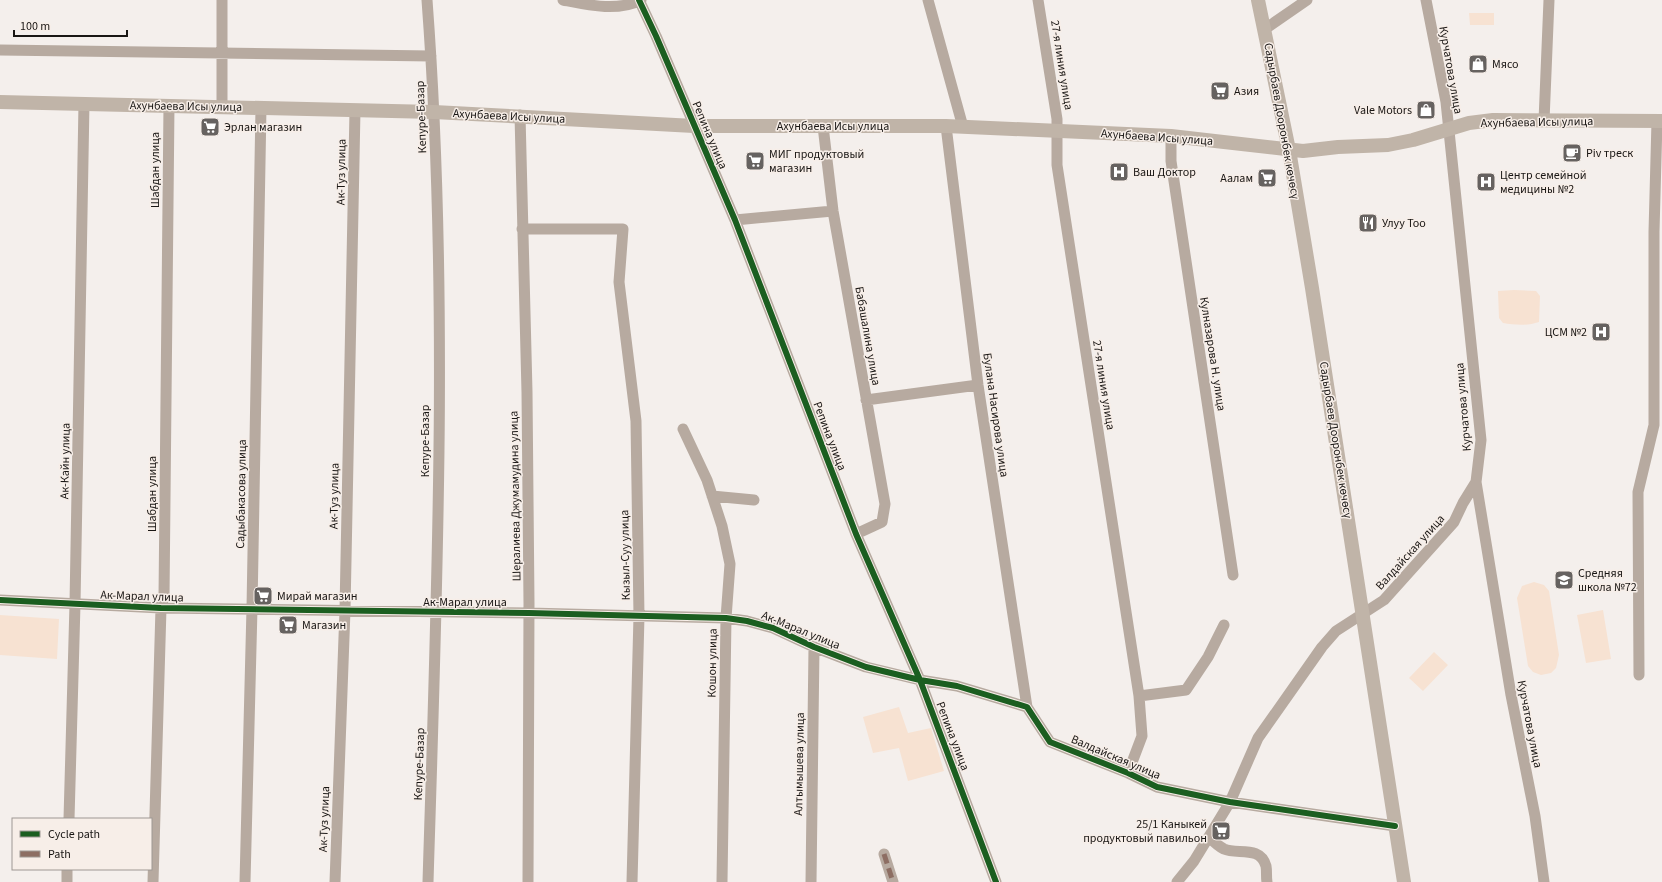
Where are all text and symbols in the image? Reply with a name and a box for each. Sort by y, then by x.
scale bar [14,12,127,38]
text: 100 m [20,18,50,35]
street label: 27-я линия улица [1046,19,1077,111]
street label: Курчатова улица [1434,25,1467,115]
street label: Садырбаев Дооронбек көчөсү [1259,42,1304,201]
shop icon: Мясо [1467,53,1489,75]
place label: Мясо [1492,56,1519,73]
street label: Кепуре-Базар [412,80,431,154]
supermarket icon: Азия [1209,80,1231,102]
place label: Азия [1234,83,1259,100]
street label: Ахунбаева Исы улица [130,97,242,116]
street label: Репина улица [688,98,732,172]
shop icon: Vale Motors [1415,99,1437,121]
place label: Vale Motors [1354,102,1412,119]
street label: Ахунбаева Исы улица [452,105,566,128]
street label: Ахунбаева Исы улица [1481,113,1593,132]
supermarket icon: Эрлан магазин [199,116,221,138]
street label: Ахунбаева Исы улица [777,118,889,135]
place label: Эрлан магазин [224,119,302,136]
street label: Ахунбаева Исы улица [1100,125,1214,150]
street label: Шабдан улица [147,132,164,208]
street label: Ак-Туз улица [332,139,351,205]
cafe icon: Piv треск [1561,142,1583,164]
place label: Piv треск [1586,145,1633,162]
place label: МИГ продуктовый магазин [769,146,864,177]
supermarket icon: МИГ продуктовый магазин [744,150,766,172]
hospital icon: Ваш Доктор [1108,161,1130,183]
place label: Ваш Доктор [1133,164,1196,181]
supermarket icon: Аалам [1256,167,1278,189]
place label: Центр семейной медицины №2 [1500,167,1587,198]
place label: Аалам [1220,170,1253,187]
hospital icon: Центр семейной медицины №2 [1475,171,1497,193]
restaurant icon: Улуу Тоо [1357,212,1379,234]
place label: Улуу Тоо [1382,215,1426,232]
street label: Бабашалина улица [850,285,885,387]
street label: Кулназарова Н. улица [1195,296,1230,412]
hospital icon: ЦСМ №2 [1590,321,1612,343]
place label: ЦСМ №2 [1545,324,1587,341]
street label: 27-я линия улица [1088,339,1119,431]
street label: Булана Насирова улица [978,352,1013,478]
street label: Садырбаев Дооронбек көчөсү [1315,360,1356,520]
street label: Курчатова улица [1451,362,1476,452]
street label: Репина улица [809,399,850,473]
street label: Кепуре-Базар [417,404,434,477]
street label: Шералиева Джумамудина улица [506,411,525,581]
street label: Ак-Кайн улица [56,423,75,499]
street label: Садыбакасова улица [232,439,251,549]
street label: Шабдан улица [144,456,161,532]
street label: Ак-Туз улица [325,463,344,529]
street label: Кызыл-Суу улица [616,510,635,600]
street label: Валдайская улица [1372,511,1449,594]
place label: Средняя школа №72 [1578,565,1637,596]
school or university icon: Средняя школа №72 [1553,569,1575,591]
supermarket icon: Мирай магазин [252,585,274,607]
street label: Ак-Марал улица [100,587,184,606]
place label: Мирай магазин [277,588,357,605]
street label: Ак-Марал улица [423,594,507,611]
street label: Ак-Марал улица [759,607,843,654]
supermarket icon: Магазин [277,614,299,636]
place label: Магазин [302,617,346,634]
street label: Кошон улица [703,628,722,698]
street label: Курчатова улица [1513,679,1546,769]
street label: Репина улица [932,699,973,773]
street label: Алтымышева улица [790,712,809,816]
street label: Кепуре-Базар [410,727,429,801]
street label: Валдайская улица [1068,731,1163,784]
street label: Ак-Туз улица [315,786,334,852]
place label: 25/1 Каныкей продуктовый павильон [1083,816,1207,847]
legend [12,818,152,870]
supermarket icon: 25/1 Каныкей продуктовый павильон [1210,820,1232,842]
text: Cycle path [48,826,100,843]
text: Path [48,846,71,863]

